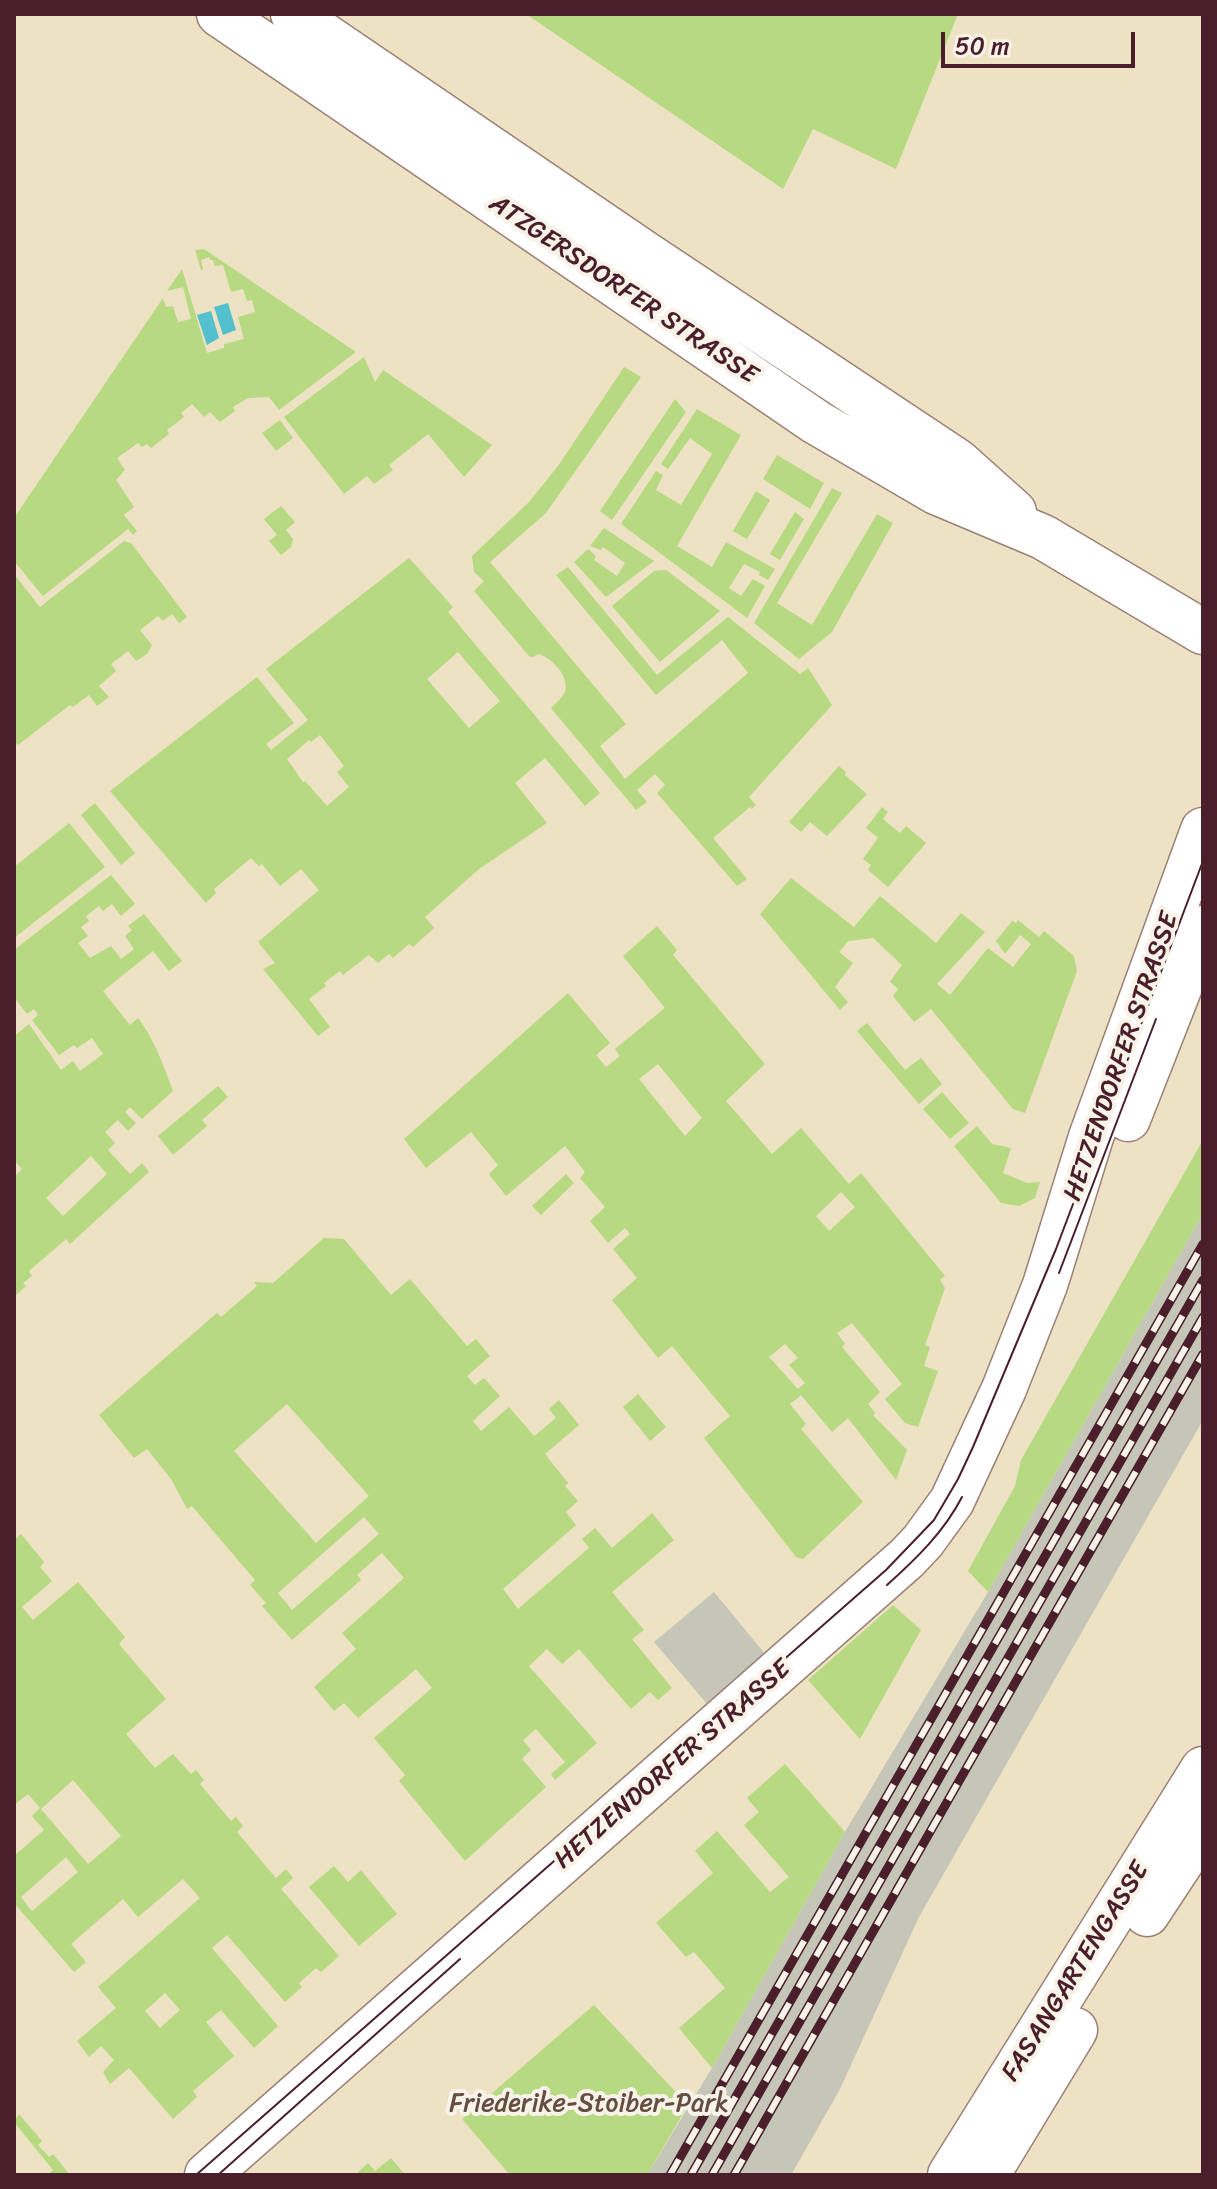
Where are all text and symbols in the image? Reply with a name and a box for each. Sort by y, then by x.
scale bar [945,16,1139,66]
text: 50 m [955,25,1010,67]
street label: ATZGERSDORFER STRASSE [483,189,763,391]
street label: HETZENDORFER STRASSE [1058,909,1186,1205]
street label: HETZENDORFER STRASSE [548,1654,798,1876]
street label: FASANGARTENGASSE [996,1857,1156,2087]
park label: Friederike-Stoiber-Park [449,2088,729,2120]

